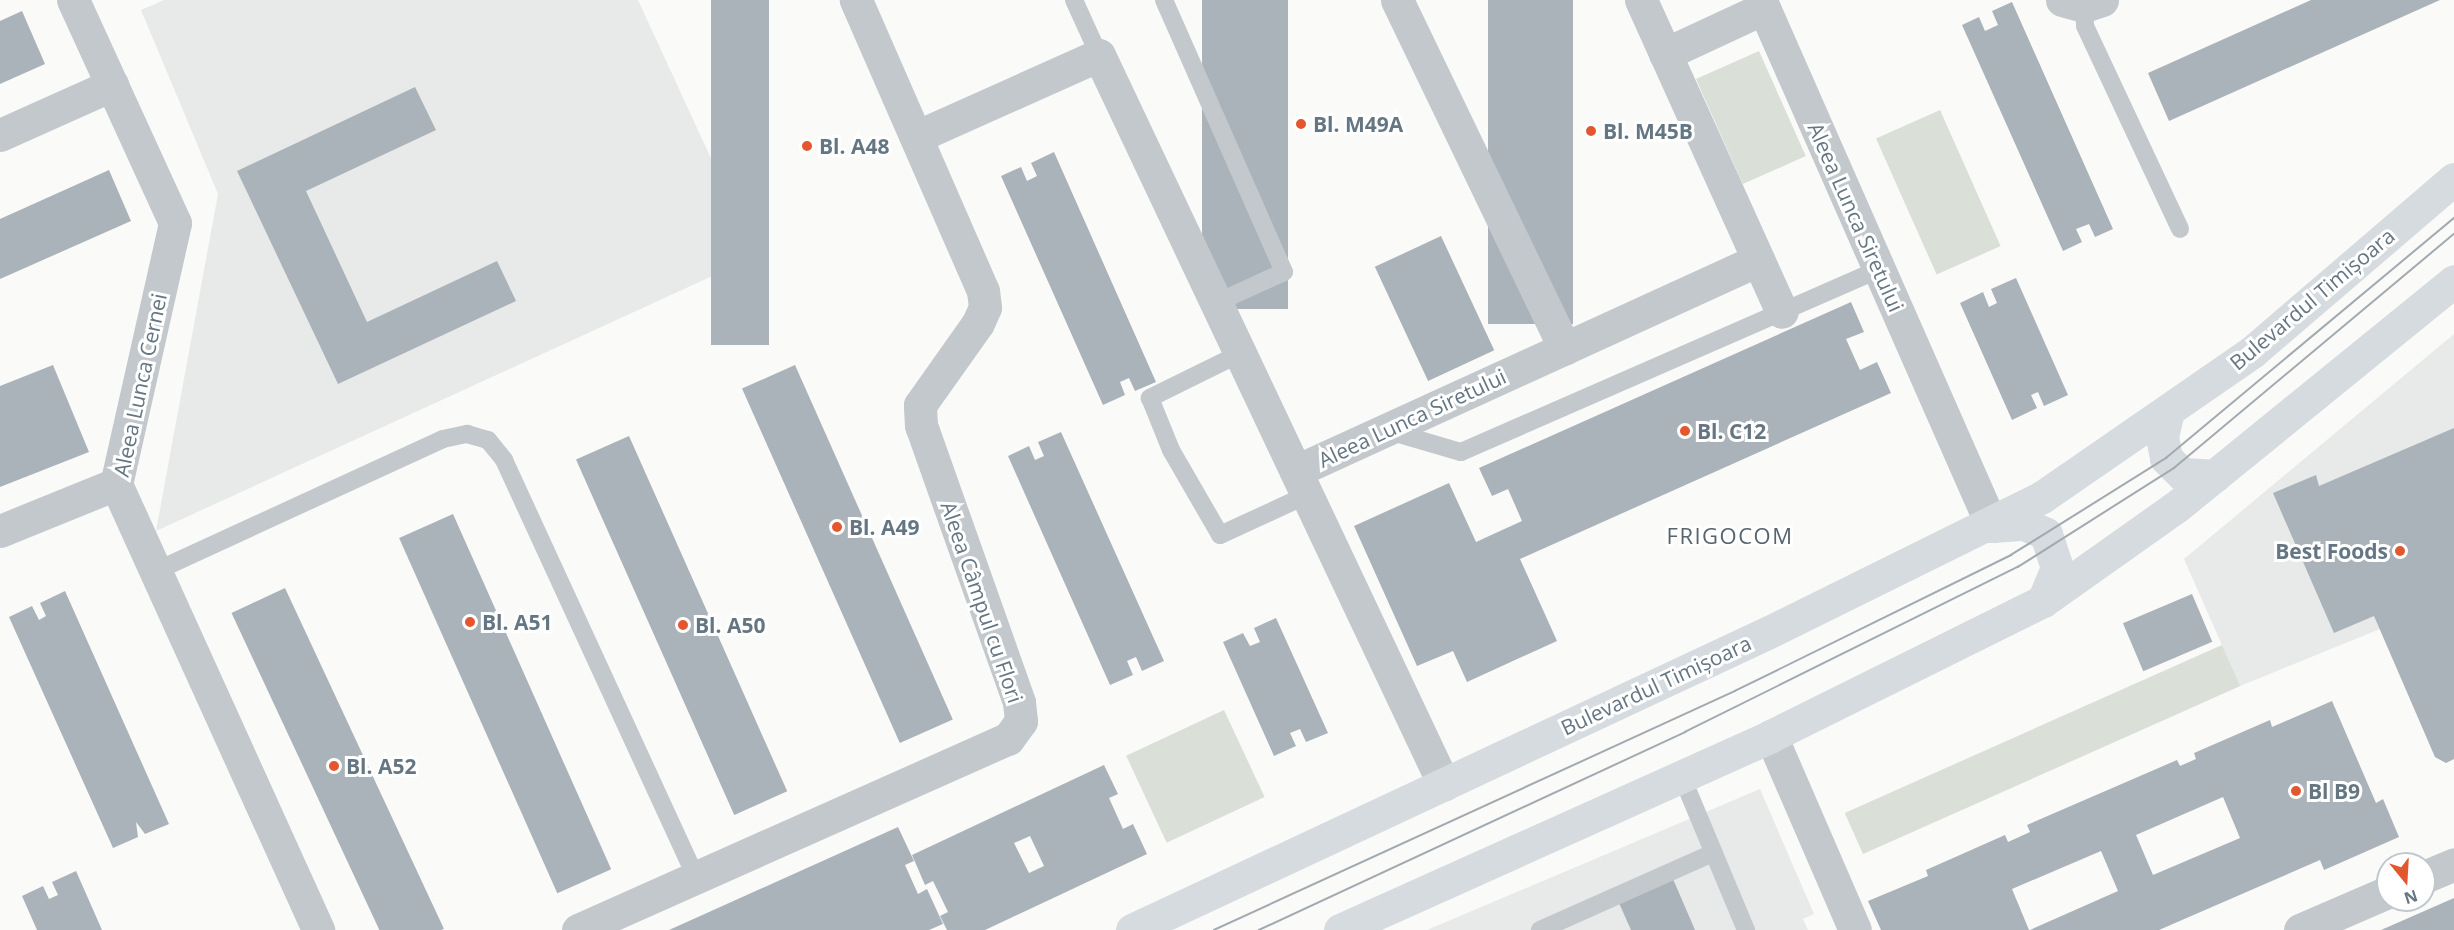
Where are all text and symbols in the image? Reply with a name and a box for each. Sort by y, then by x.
place label: Bl. M49A [1313,111,1403,137]
marker: Bl. M49A [1294,117,1308,131]
place label: Bl. M45B [1603,118,1693,144]
street label: Aleea Lunca Siretului [1803,119,1909,315]
marker: Bl. M45B [1584,124,1598,138]
place label: Bl. A48 [819,133,889,159]
marker: Bl. A48 [800,139,814,153]
street label: Bulevardul Timișoara [2225,223,2399,375]
street label: Aleea Lunca Cernei [108,291,172,479]
street label: Aleea Lunca Siretului [1314,363,1510,473]
place label: Bl. C12 [1697,418,1766,444]
marker: Bl. C12 [1678,424,1692,438]
street label: Aleea Câmpul cu Flori [936,498,1028,706]
place label: Bl. A49 [849,514,919,540]
marker: Bl. A49 [830,520,844,534]
district label: FRIGOCOM [1667,523,1793,549]
place label: Best Foods [2275,538,2388,564]
marker: Best Foods [2393,544,2407,558]
place label: Bl. A51 [482,609,552,635]
place label: Bl. A50 [695,612,765,638]
marker: Bl. A51 [463,615,477,629]
marker: Bl. A50 [676,618,690,632]
street label: Bulevardul Timișoara [1557,630,1755,740]
place label: Bl. A52 [346,753,416,779]
marker: Bl. A52 [327,759,341,773]
place label: Bl B9 [2308,778,2360,804]
marker: Bl B9 [2289,784,2303,798]
north arrow [2376,852,2436,912]
text: N [2401,885,2421,910]

